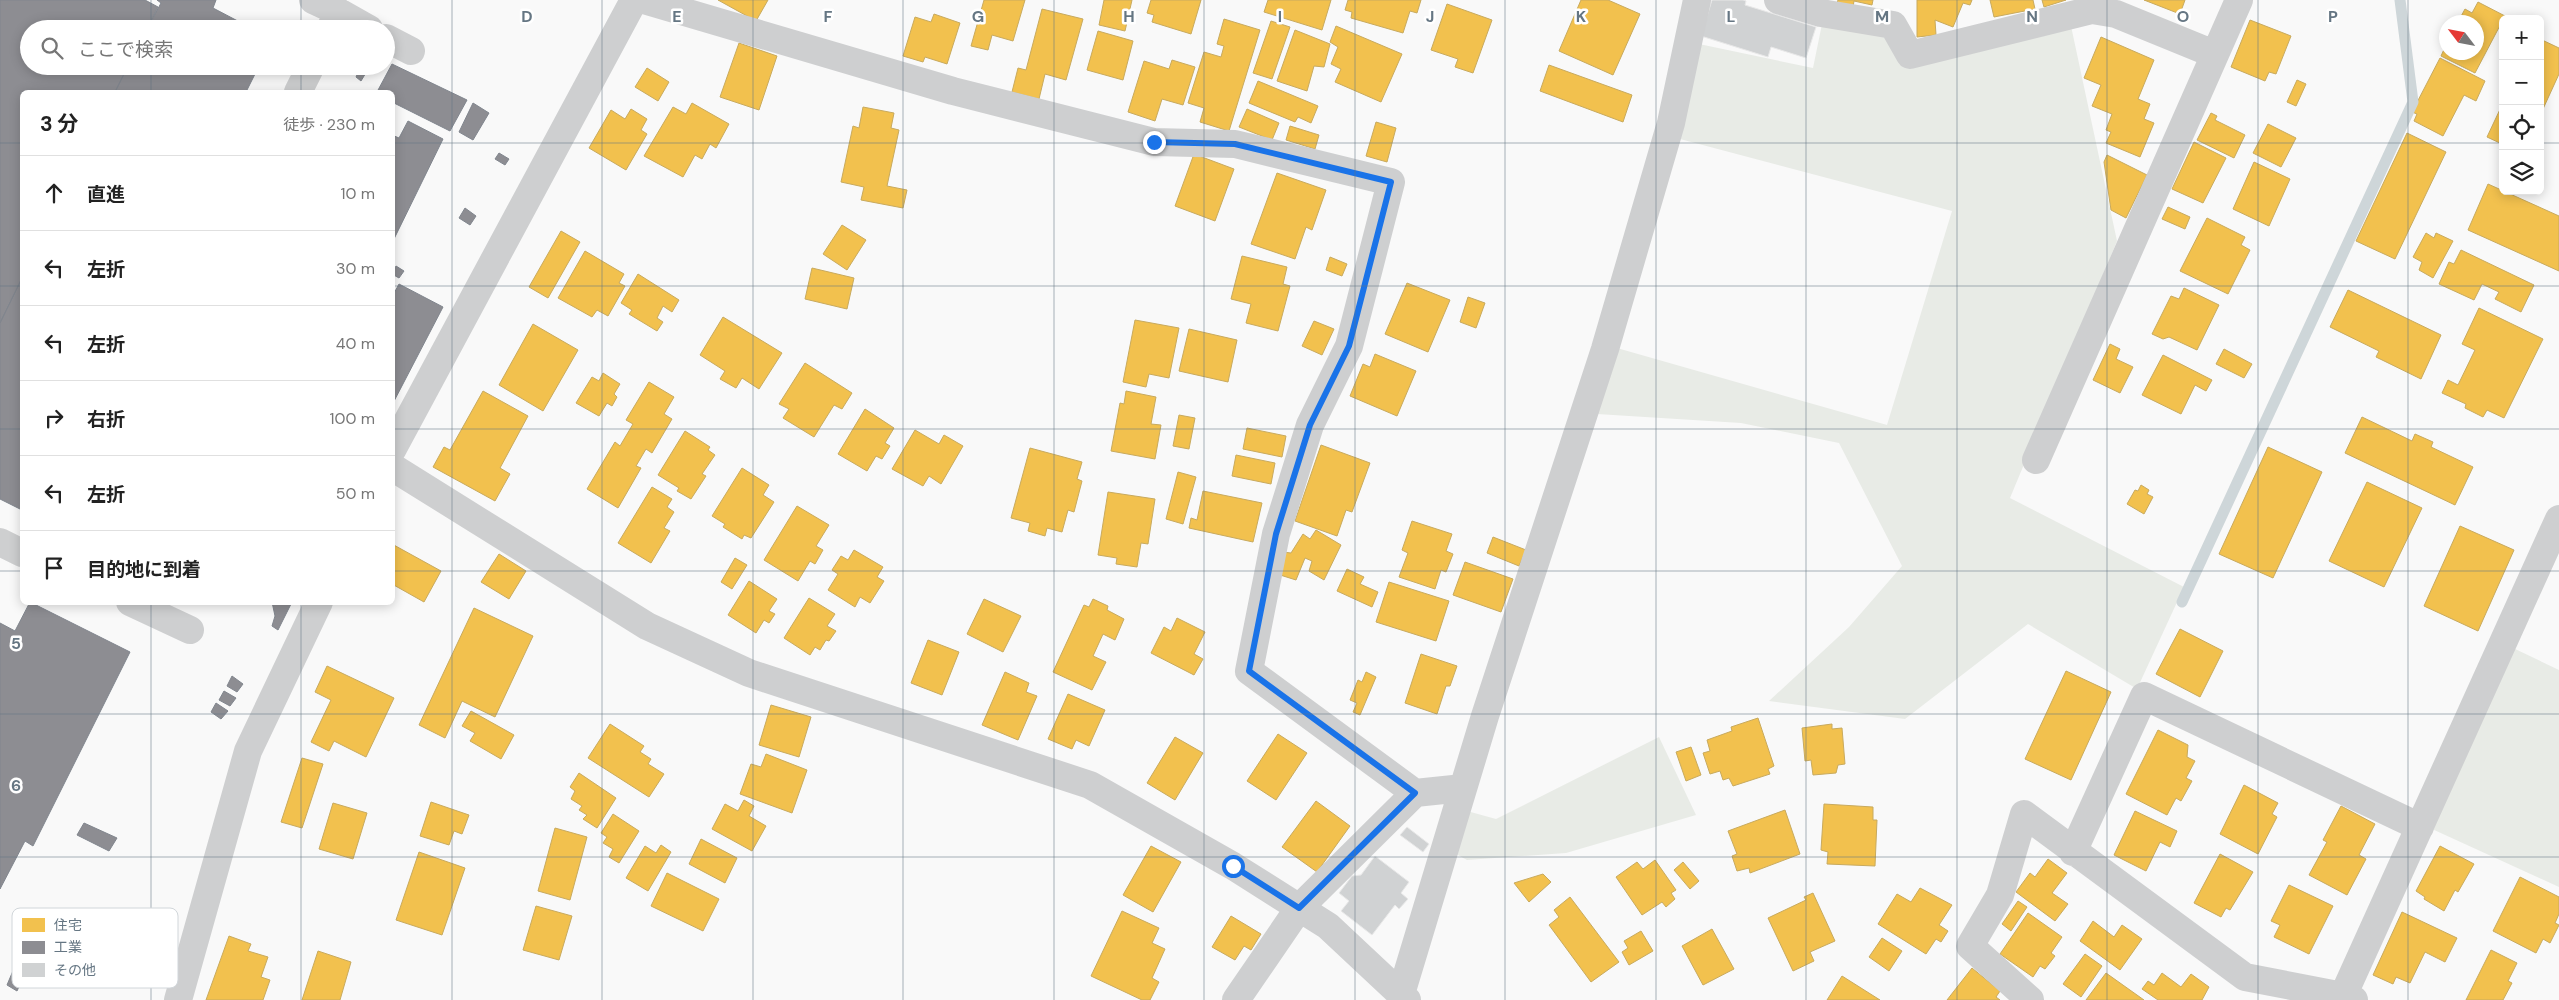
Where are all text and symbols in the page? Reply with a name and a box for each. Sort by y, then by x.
text: D [521,6,533,27]
text: E [672,6,682,27]
text: F [824,6,833,27]
text: G [972,6,984,27]
text: H [1123,6,1135,27]
text: I [1278,6,1282,27]
text: J [1426,6,1434,27]
text: K [1576,6,1587,27]
text: L [1727,6,1736,27]
text: M [1875,6,1889,27]
text: N [2026,6,2038,27]
text: O [2177,6,2189,27]
text: P [2328,6,2338,27]
north arrow [2439,15,2484,60]
map controls [2499,15,2544,195]
button: + [2499,15,2544,60]
search box [20,20,395,75]
icon: search [38,34,66,62]
text: ここで検索 [78,37,173,62]
button: − [2499,60,2544,105]
button: locate [2499,105,2544,150]
text: 3 分 [40,110,79,138]
text: 徒歩 · 230 m [283,114,375,135]
route end [1143,131,1166,154]
button: layers [2499,150,2544,195]
icon: ahead [40,179,68,207]
text: 直進 [87,182,125,207]
text: 10 m [341,183,375,204]
icon: left [40,254,68,282]
text: 左折 [87,257,125,282]
text: 30 m [336,258,375,279]
icon: left [40,329,68,357]
text: 左折 [87,332,125,357]
text: 40 m [336,333,375,354]
icon: right [40,404,68,432]
text: 右折 [87,407,125,432]
text: 100 m [330,408,375,429]
icon: left [40,479,68,507]
text: 左折 [87,482,125,507]
text: 50 m [336,483,375,504]
icon: arrive [40,554,68,582]
text: 目的地に到着 [87,557,201,582]
text: 5 [11,633,21,654]
text: 6 [11,775,21,796]
route start [1222,855,1245,878]
legend [12,908,178,988]
text: 住宅 [54,916,82,934]
text: 工業 [54,938,82,956]
text: その他 [54,961,96,979]

